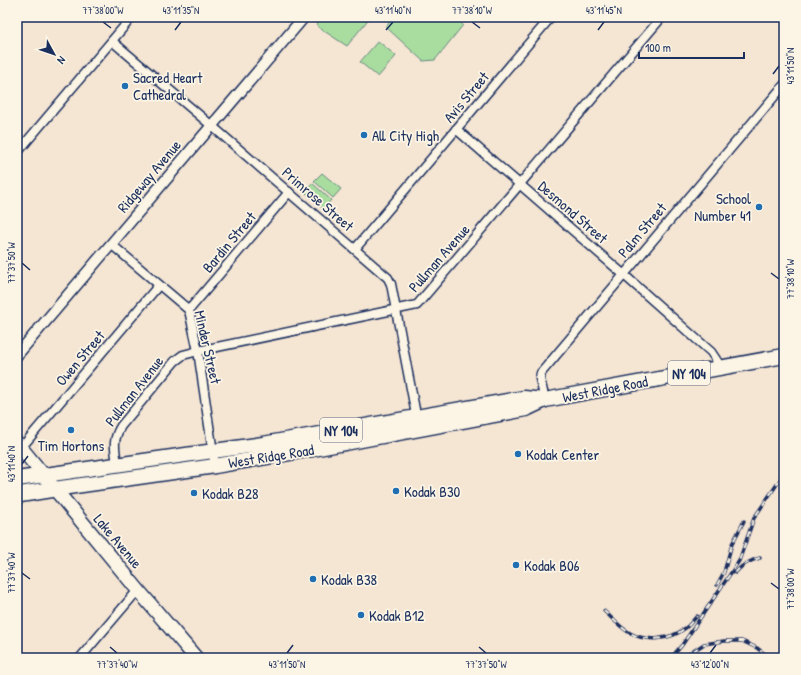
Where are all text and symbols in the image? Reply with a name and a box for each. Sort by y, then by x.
text: 77°38'00"W [83,4,124,17]
text: 43°11'35"N [163,4,199,17]
text: 43°11'40"N [375,4,411,17]
text: 77°38'10"W [452,4,493,17]
text: 43°11'45"N [586,4,622,17]
north arrow [34,34,74,74]
scale bar [639,34,744,60]
text: 100 m [645,39,671,56]
text: 43°11'50"N [784,48,797,84]
text: N [54,54,69,67]
street label: Avis Street [438,66,494,127]
place label: Sacred Heart Cathedral [133,67,203,105]
marker: Sacred Heart Cathedral [120,81,130,91]
place label: All City High [372,125,439,146]
marker: All City High [359,130,369,140]
street label: Ridgeway Avenue [112,135,186,217]
street label: Primrose Street [278,162,359,236]
street label: Desmond Street [534,176,613,249]
place label: School Number 41 [694,188,751,226]
street label: Palm Street [613,197,672,262]
marker: School Number 41 [754,202,764,212]
street label: Bardin Street [197,206,261,277]
street label: Pullman Avenue [404,219,475,297]
text: 77°37'50"W [5,242,18,284]
text: 77°38'10"W [784,258,797,299]
street label: Minder Street [189,308,227,387]
street label: Owen Street [51,325,110,390]
street label: Pullman Avenue [100,351,168,431]
road number: NY 104 [668,361,710,385]
street label: West Ridge Road [561,370,650,408]
road number: NY 104 [320,418,362,442]
marker: Tim Hortons [66,425,76,435]
place label: Tim Hortons [38,435,105,456]
street label: West Ridge Road [227,439,315,473]
place label: Kodak Center [526,444,599,465]
text: 43°11'40"N [5,446,18,482]
marker: Kodak Center [513,449,523,459]
place label: Kodak B30 [404,481,461,502]
place label: Kodak B28 [202,483,258,504]
marker: Kodak B30 [391,486,401,496]
marker: Kodak B28 [189,488,199,498]
street label: Lake Avenue [89,509,147,573]
text: 77°37'40"W [5,552,18,593]
place label: Kodak B06 [524,555,580,576]
marker: Kodak B06 [511,560,521,570]
text: 77°38'00"W [784,568,797,609]
place label: Kodak B38 [321,569,377,590]
marker: Kodak B38 [308,574,318,584]
place label: Kodak B12 [369,605,424,626]
marker: Kodak B12 [356,610,366,620]
text: 77°37'40"W [97,658,138,671]
text: 43°11'50"N [269,658,305,671]
text: 77°37'50"W [465,658,507,671]
text: 43°12'00"N [691,658,729,671]

